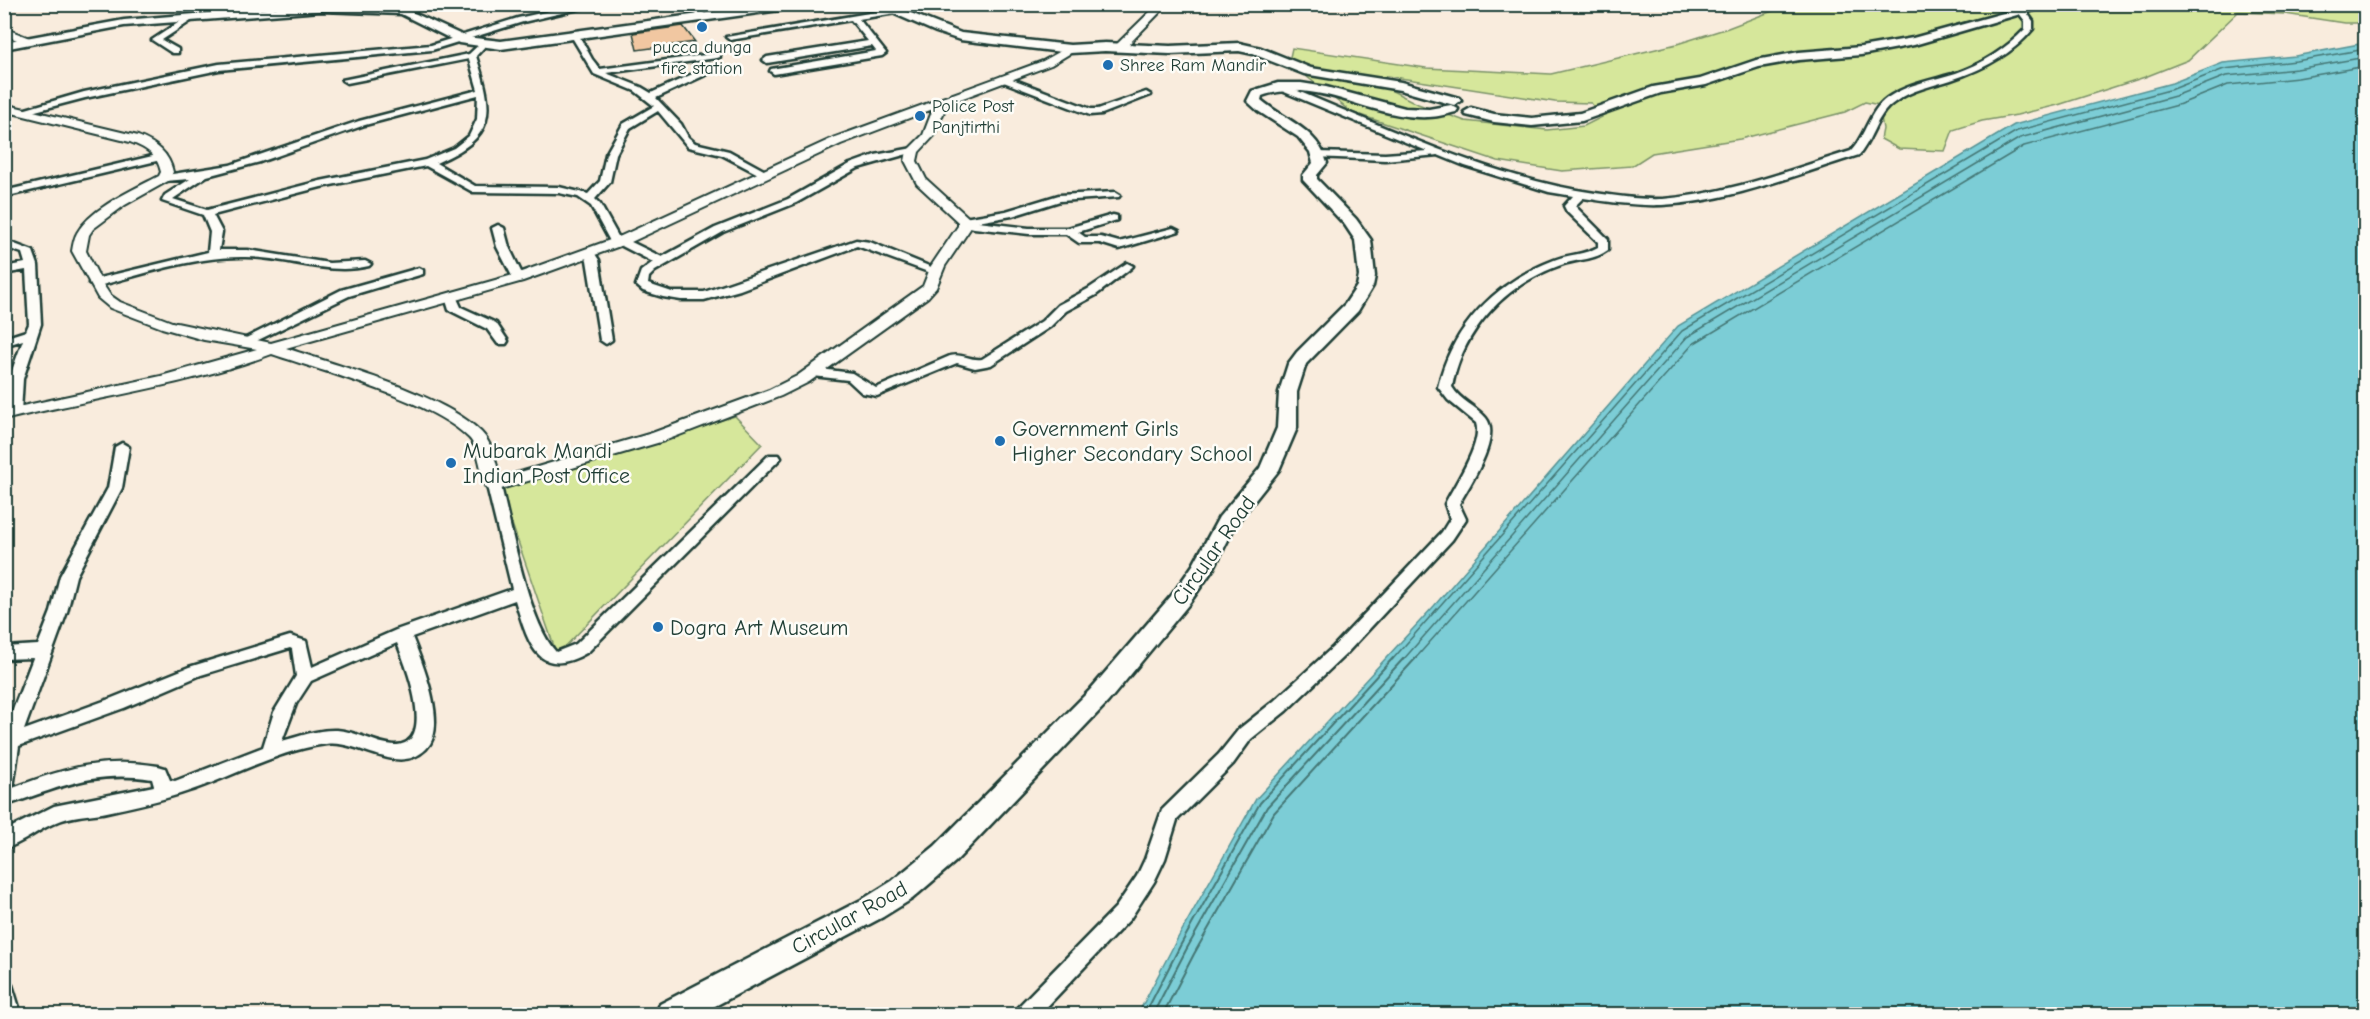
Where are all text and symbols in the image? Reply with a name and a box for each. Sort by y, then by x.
marker: pucca dunga fire station [695,20,709,34]
place label: pucca dunga fire station [653,37,751,79]
place label: Shree Ram Mandir [1120,55,1267,76]
marker: Shree Ram Mandir [1101,58,1115,72]
place label: Police Post Panjtirthi [932,96,1015,138]
marker: Police Post Panjtirthi [913,109,927,123]
place label: Government Girls Higher Secondary School [1012,416,1253,467]
marker: Government Girls Higher Secondary School [993,434,1007,448]
place label: Mubarak Mandi Indian Post Office [463,438,630,489]
marker: Mubarak Mandi Indian Post Office [444,456,458,470]
street label: Circular Road [1166,491,1261,611]
place label: Dogra Art Museum [670,615,849,641]
marker: Dogra Art Museum [651,620,665,634]
street label: Circular Road [787,875,912,960]

